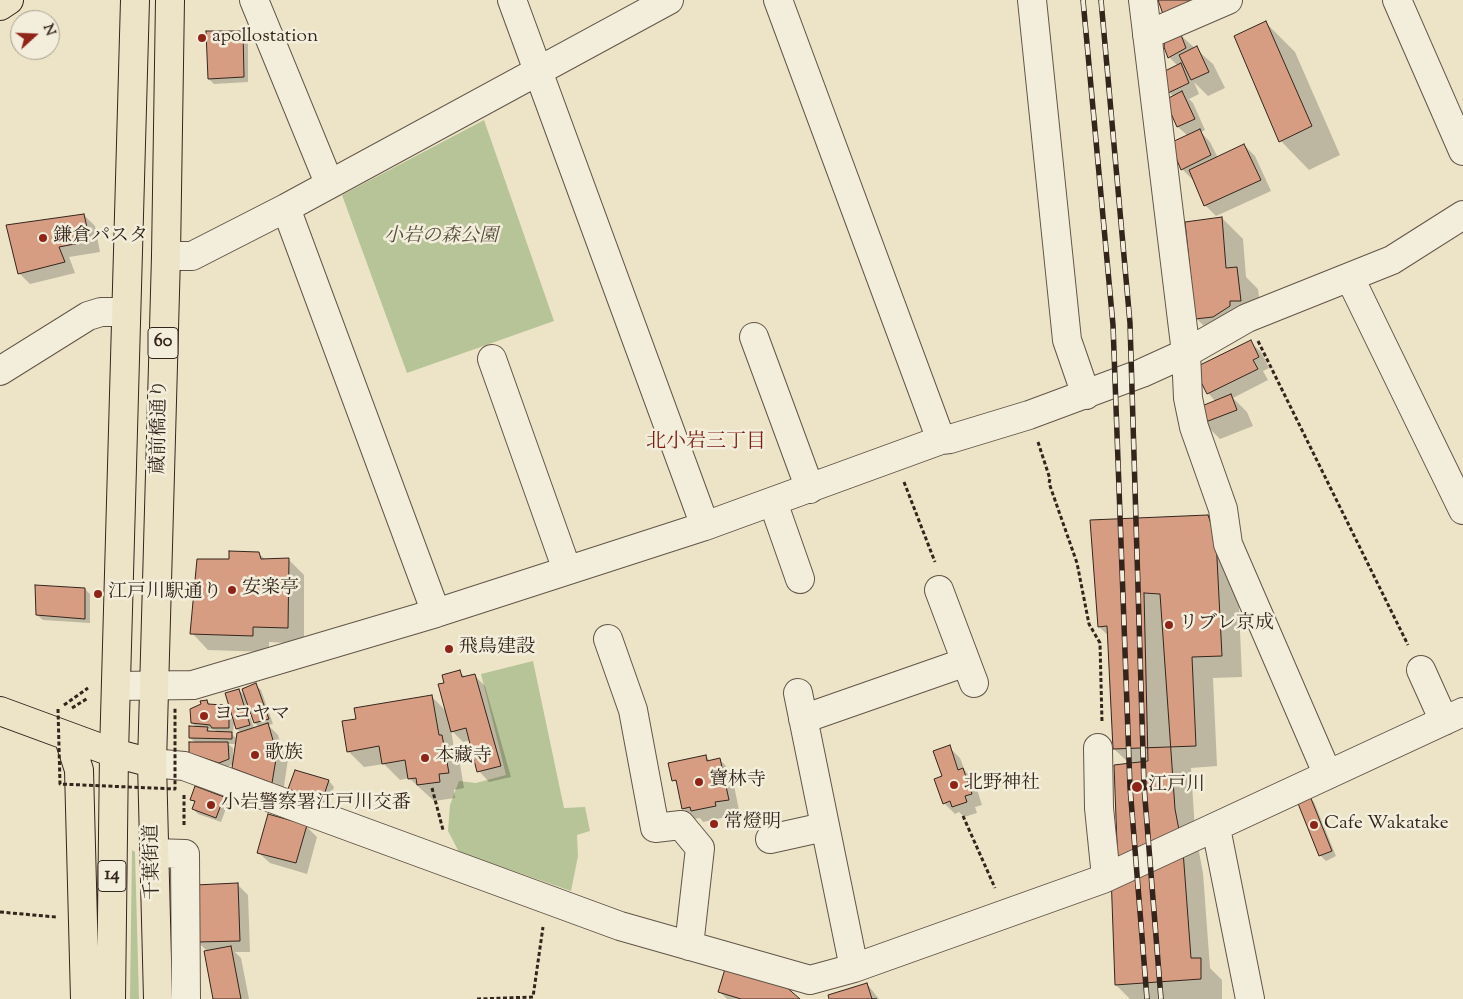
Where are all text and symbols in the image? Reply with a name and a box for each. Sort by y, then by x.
north arrow [10,10,60,60]
text: N [37,22,59,39]
place label: apollostation [212,27,318,49]
marker: apollostation [196,32,208,44]
place label: 鎌倉パスタ [53,227,148,249]
park label: 小岩の森公園 [384,227,498,249]
marker: 鎌倉パスタ [37,232,49,244]
road number: 60 [148,328,178,358]
street label: 蔵前橋通り [149,379,173,475]
district label: 北小岩三丁目 [646,432,766,456]
place label: 安楽亭 [242,579,299,601]
place label: 江戸川駅通り [108,583,222,605]
marker: 安楽亭 [226,584,238,596]
marker: 江戸川駅通り [92,588,104,600]
place label: リブレ京成 [1179,614,1274,636]
marker: リブレ京成 [1163,619,1175,631]
place label: 飛鳥建設 [459,638,535,660]
marker: 飛鳥建設 [443,643,455,655]
place label: ヨコヤマ [214,705,290,727]
marker: ヨコヤマ [198,710,210,722]
place label: 歌族 [265,744,303,766]
place label: 本藏寺 [435,747,492,769]
marker: 歌族 [249,749,261,761]
marker: 本藏寺 [419,752,431,764]
place label: 寶林寺 [709,771,766,793]
place label: 北野神社 [964,774,1040,796]
marker: 寶林寺 [693,776,705,788]
place label: 江戸川 [1148,776,1205,798]
marker: 北野神社 [948,779,960,791]
marker: 江戸川 [1130,780,1144,794]
place label: 小岩警察署江戸川交番 [221,794,411,816]
marker: 小岩警察署江戸川交番 [205,799,217,811]
place label: 常燈明 [724,813,781,835]
place label: Cafe Wakatake [1324,814,1449,836]
marker: 常燈明 [708,818,720,830]
marker: Cafe Wakatake [1308,819,1320,831]
street label: 千葉街道 [142,824,166,900]
road number: 14 [98,860,126,891]

